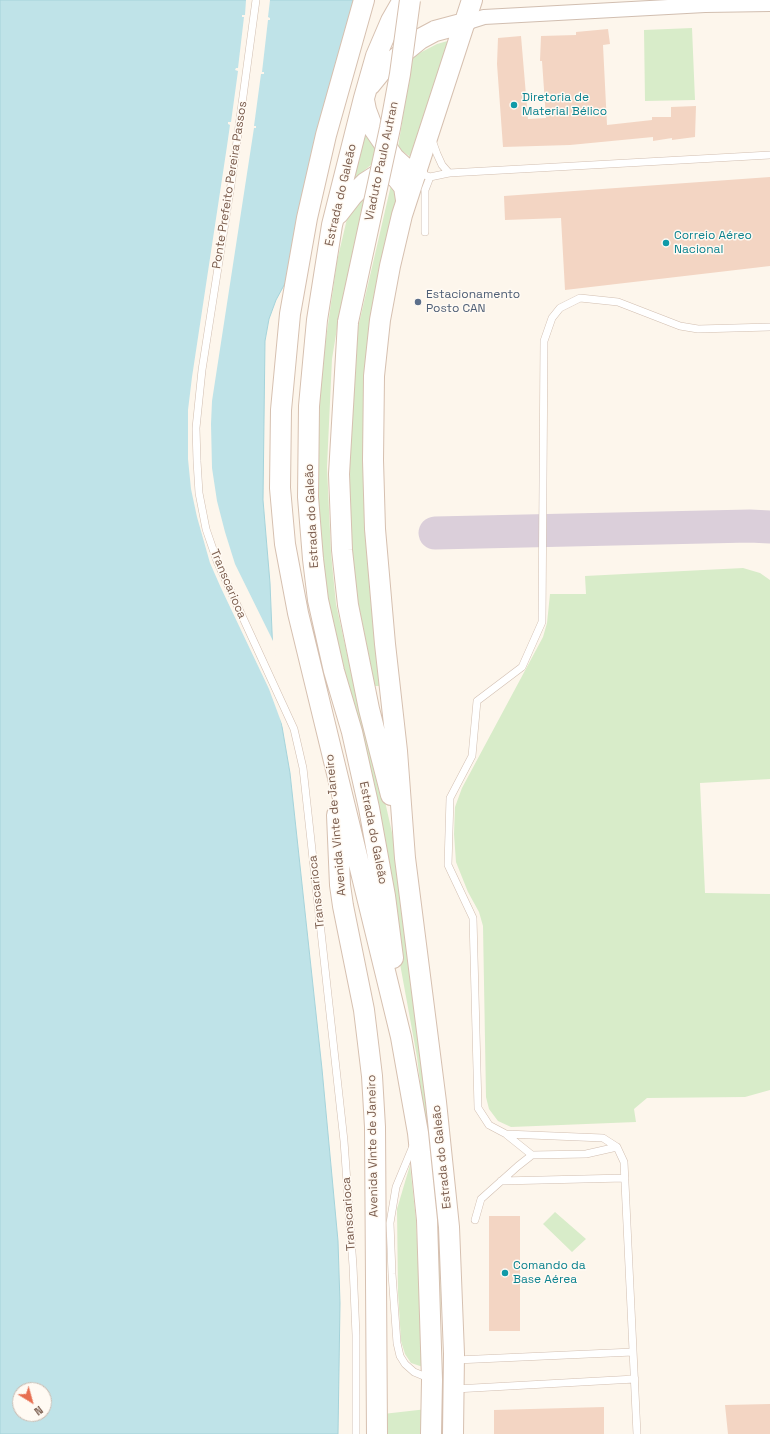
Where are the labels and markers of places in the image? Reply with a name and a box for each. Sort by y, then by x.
place label: Diretoria de Material Bélico [522,91,607,119]
marker: Diretoria de Material Bélico [509,100,519,110]
place label: Correio Aéreo Nacional [674,229,752,257]
marker: Correio Aéreo Nacional [661,238,671,248]
place label: Estacionamento Posto CAN [426,288,520,316]
marker: Estacionamento Posto CAN [413,297,423,307]
place label: Comando da Base Aérea [513,1259,586,1287]
marker: Comando da Base Aérea [500,1268,510,1278]

